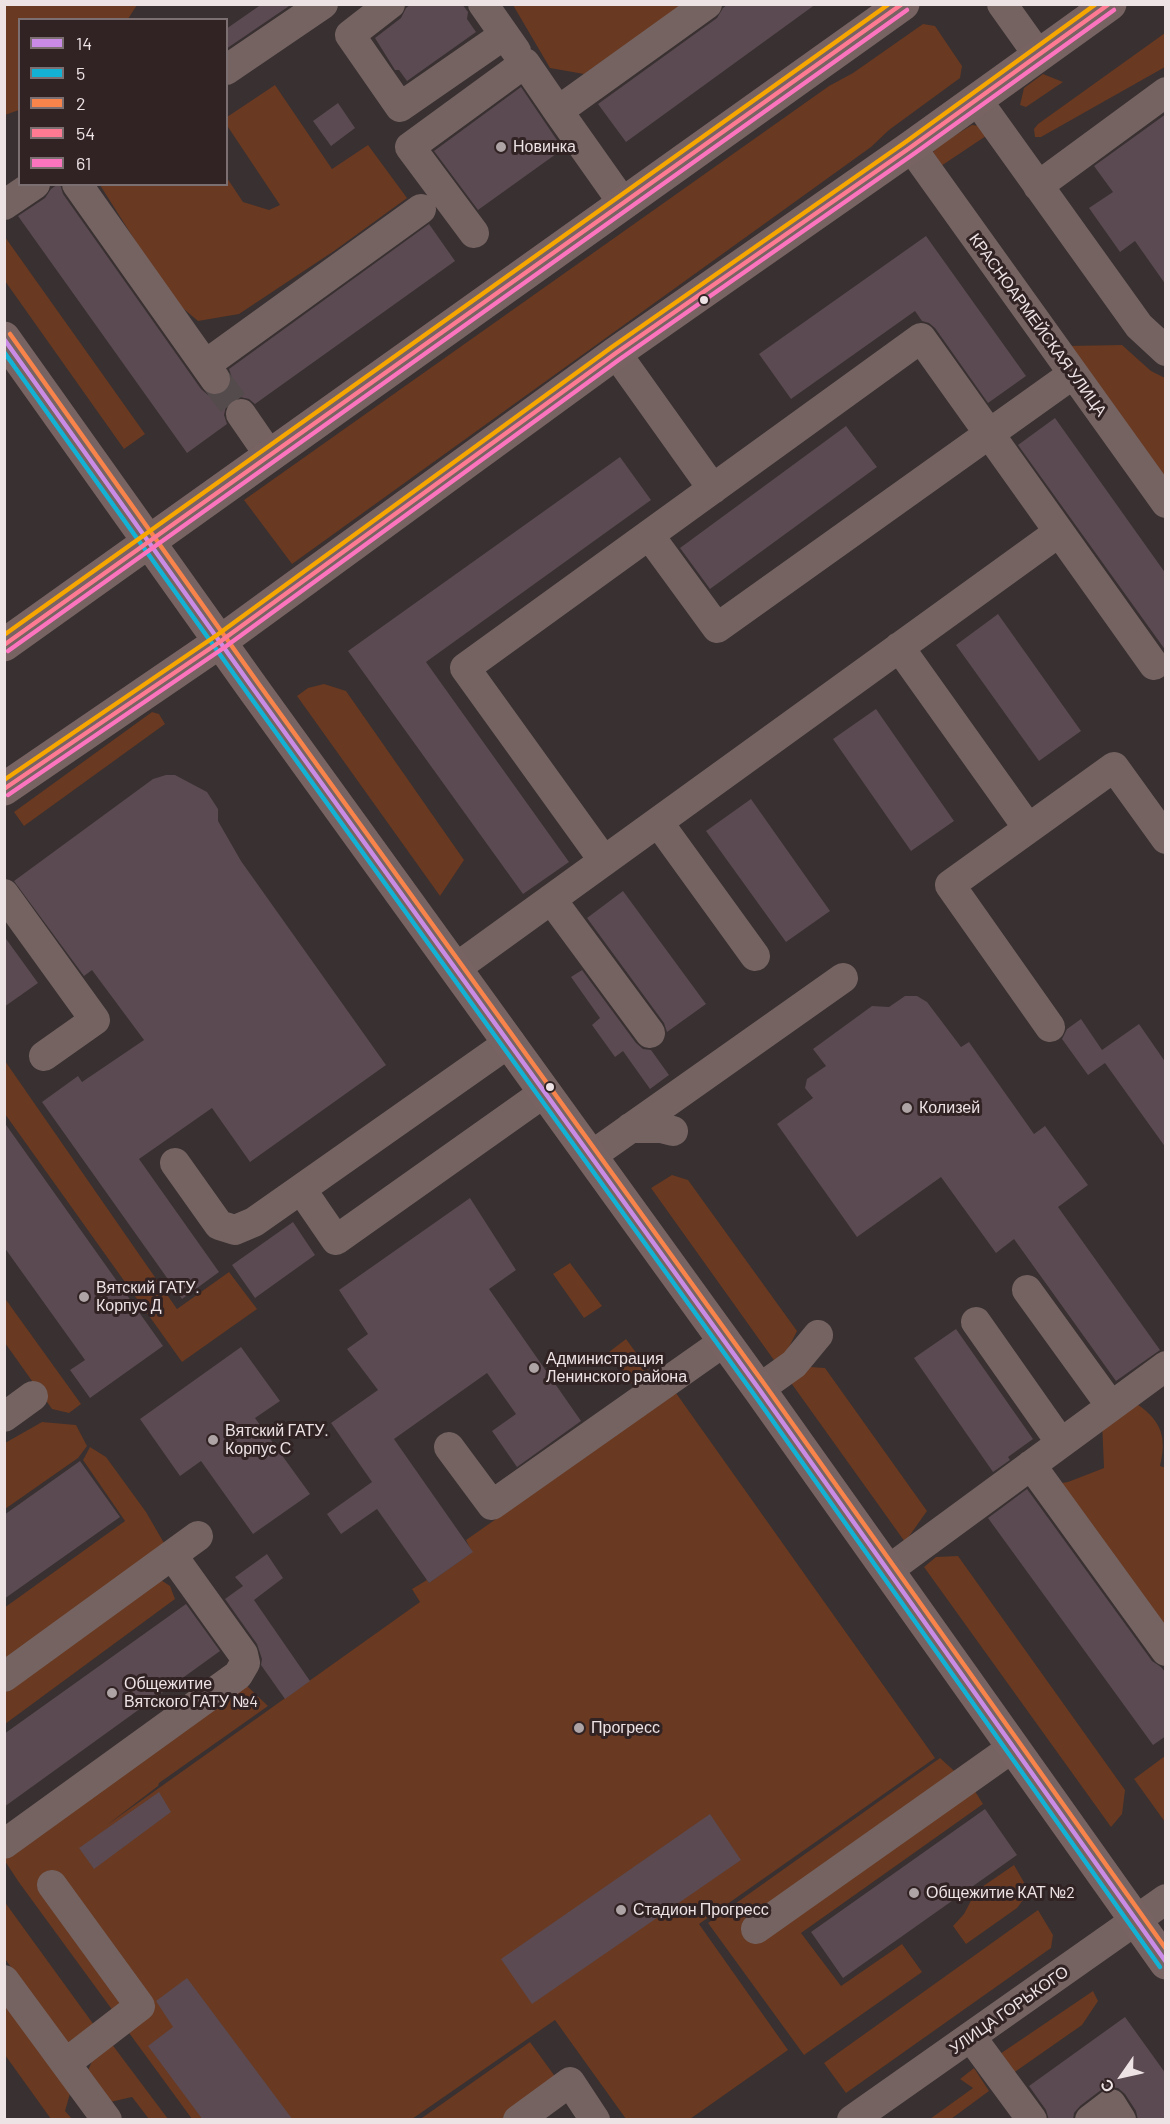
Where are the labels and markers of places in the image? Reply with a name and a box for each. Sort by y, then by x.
place label: Новинка [513,137,576,157]
marker: Новинка [494,140,508,154]
unlabelled marker [698,294,710,306]
unlabelled marker [544,1081,556,1093]
place label: Колизей [919,1098,980,1118]
marker: Колизей [900,1101,914,1115]
place label: Вятский ГАТУ. Корпус Д [96,1278,200,1316]
marker: Вятский ГАТУ. Корпус Д [77,1290,91,1304]
place label: Администрация Ленинского района [546,1349,687,1387]
marker: Администрация Ленинского района [527,1361,541,1375]
place label: Вятский ГАТУ. Корпус С [225,1421,329,1459]
marker: Вятский ГАТУ. Корпус С [206,1433,220,1447]
place label: Общежитие Вятского ГАТУ №4 [124,1674,258,1712]
marker: Общежитие Вятского ГАТУ №4 [105,1686,119,1700]
place label: Прогресс [591,1718,660,1738]
marker: Прогресс [572,1721,586,1735]
place label: Общежитие КАТ №2 [926,1883,1075,1903]
marker: Общежитие КАТ №2 [907,1886,921,1900]
place label: Стадион Прогресс [633,1900,769,1920]
marker: Стадион Прогресс [614,1903,628,1917]

